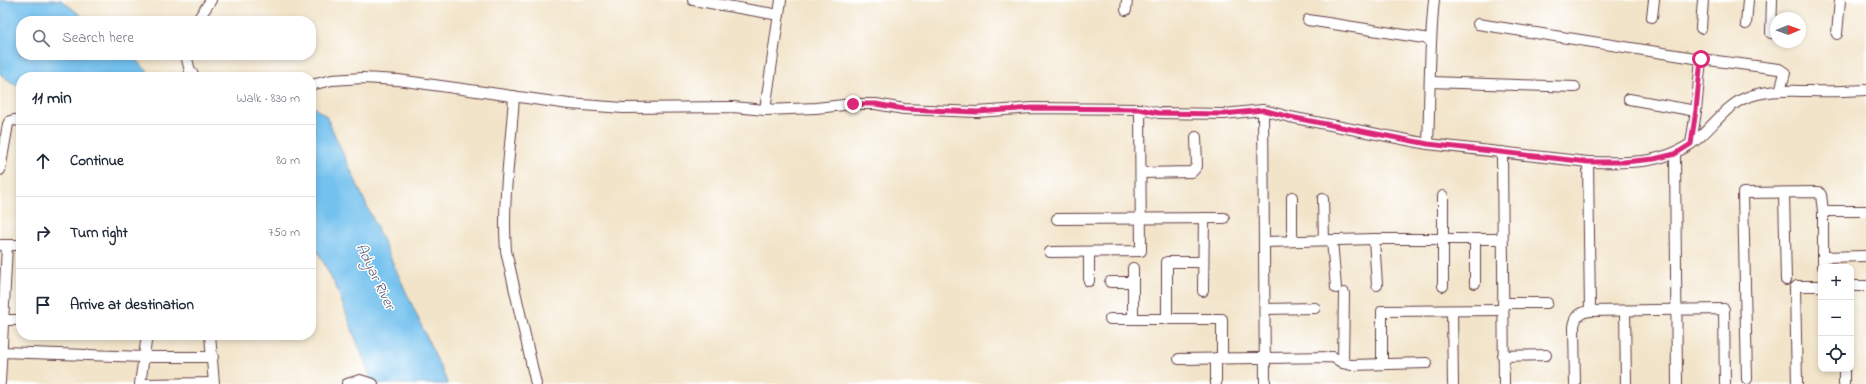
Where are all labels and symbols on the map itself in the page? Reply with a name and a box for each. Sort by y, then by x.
north arrow [1770,12,1806,48]
route start [1692,50,1710,68]
route end [844,95,862,113]
water label: Adyar River [349,240,402,316]

